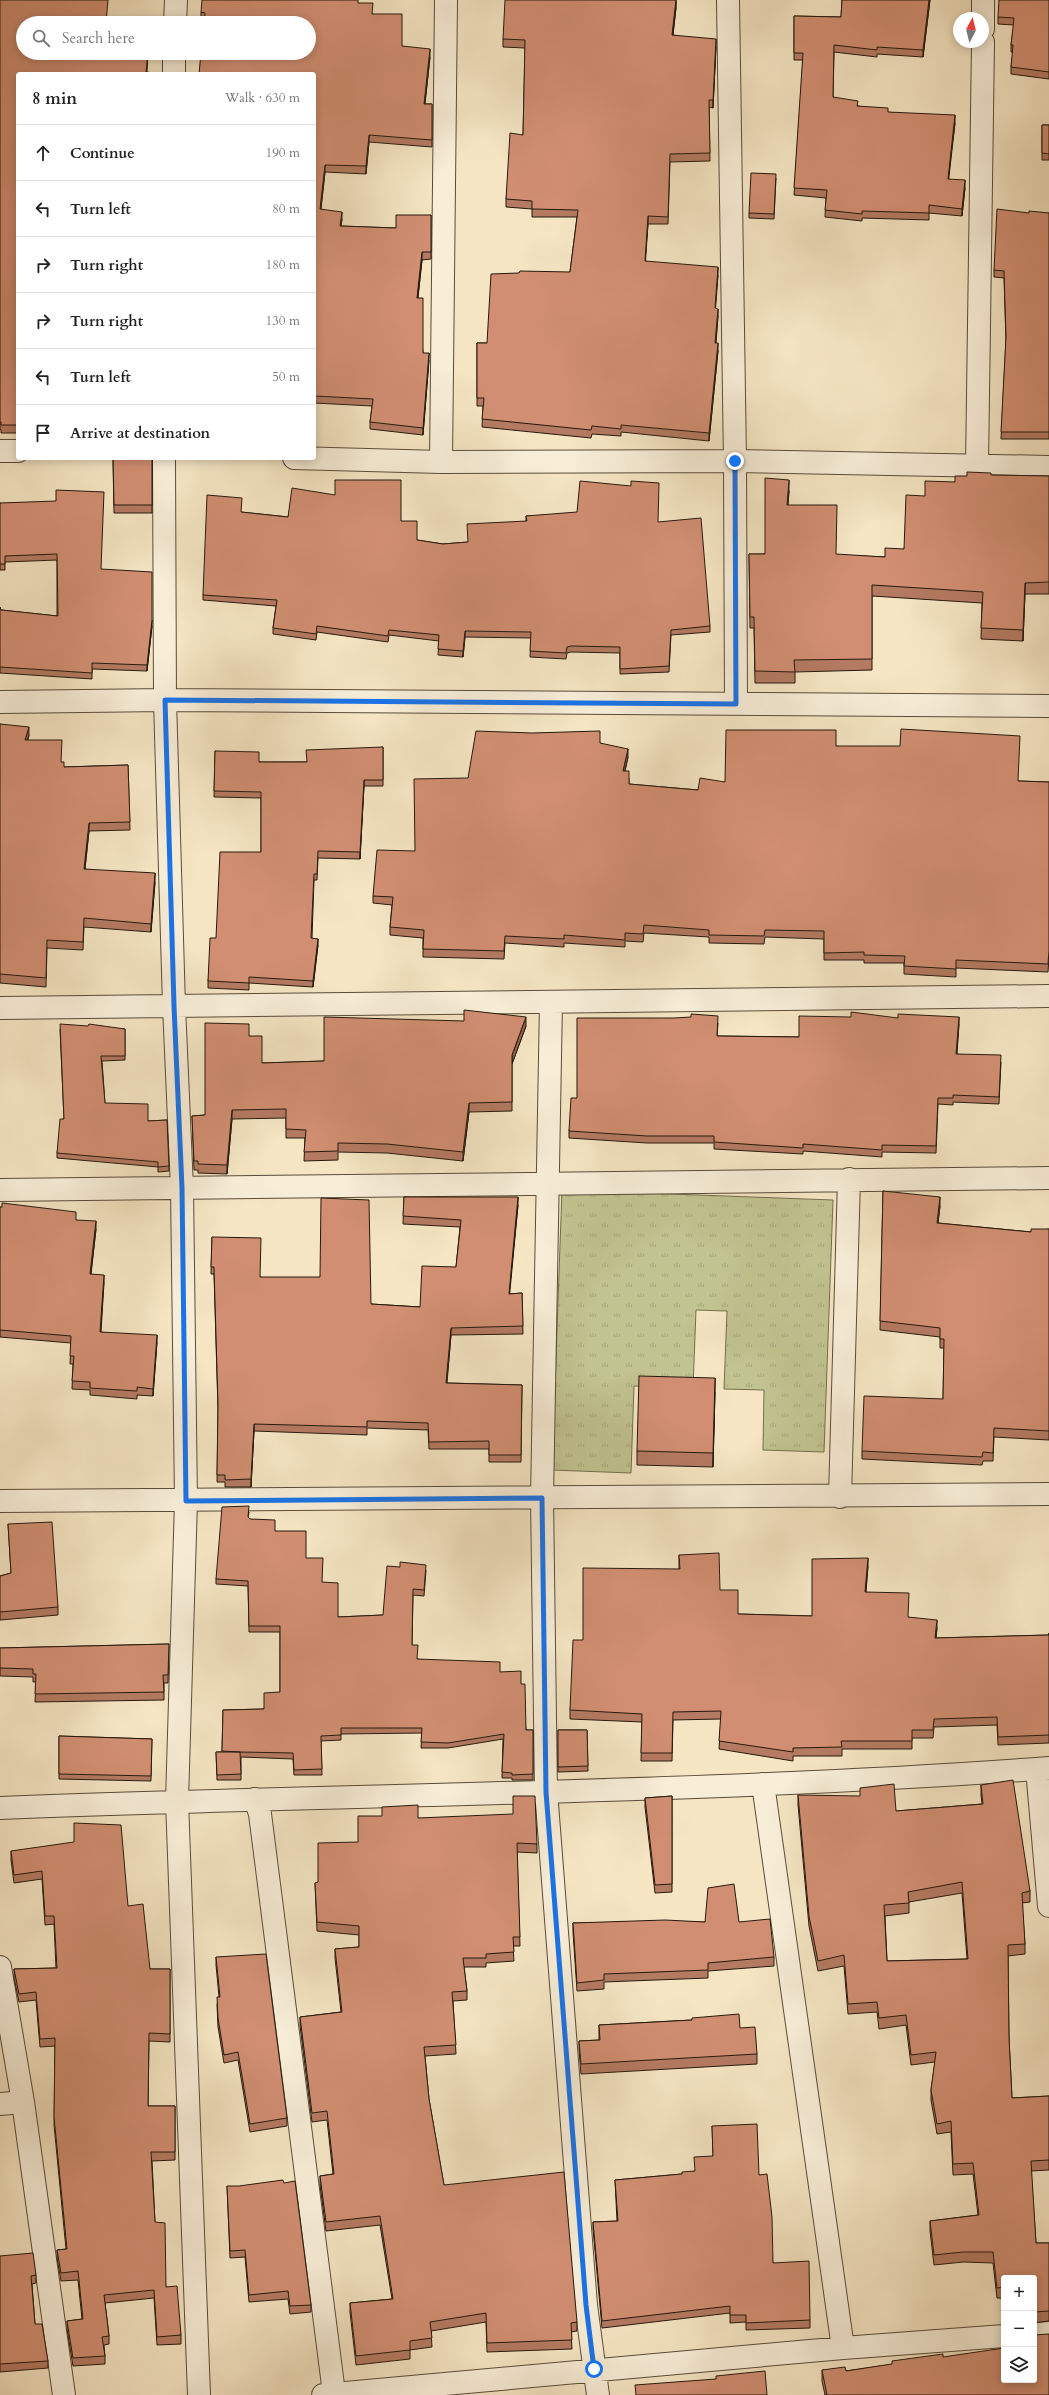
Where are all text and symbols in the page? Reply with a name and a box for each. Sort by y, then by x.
north arrow [953,12,989,48]
search box [16,16,316,60]
icon: search [30,27,52,49]
text: Search here [62,28,135,48]
text: 8 min [32,87,77,110]
text: Walk · 630 m [225,89,300,107]
icon: ahead [32,142,54,164]
text: Continue [70,143,135,163]
text: 190 m [266,144,300,162]
icon: left [32,198,54,220]
text: Turn left [70,199,131,219]
text: 80 m [272,200,300,218]
icon: right [32,254,54,276]
text: Turn right [70,255,143,275]
text: 180 m [266,256,300,274]
icon: right [32,310,54,332]
text: Turn right [70,311,143,331]
text: 130 m [266,312,300,330]
icon: left [32,366,54,388]
text: Turn left [70,367,131,387]
text: 50 m [272,368,300,386]
icon: arrive [32,422,54,444]
text: Arrive at destination [70,423,210,443]
route end [726,452,744,470]
map controls [1001,2275,1037,2383]
button: + [1001,2275,1037,2311]
button: − [1001,2311,1037,2347]
button: layers [1001,2347,1037,2383]
route start [585,2360,603,2378]

